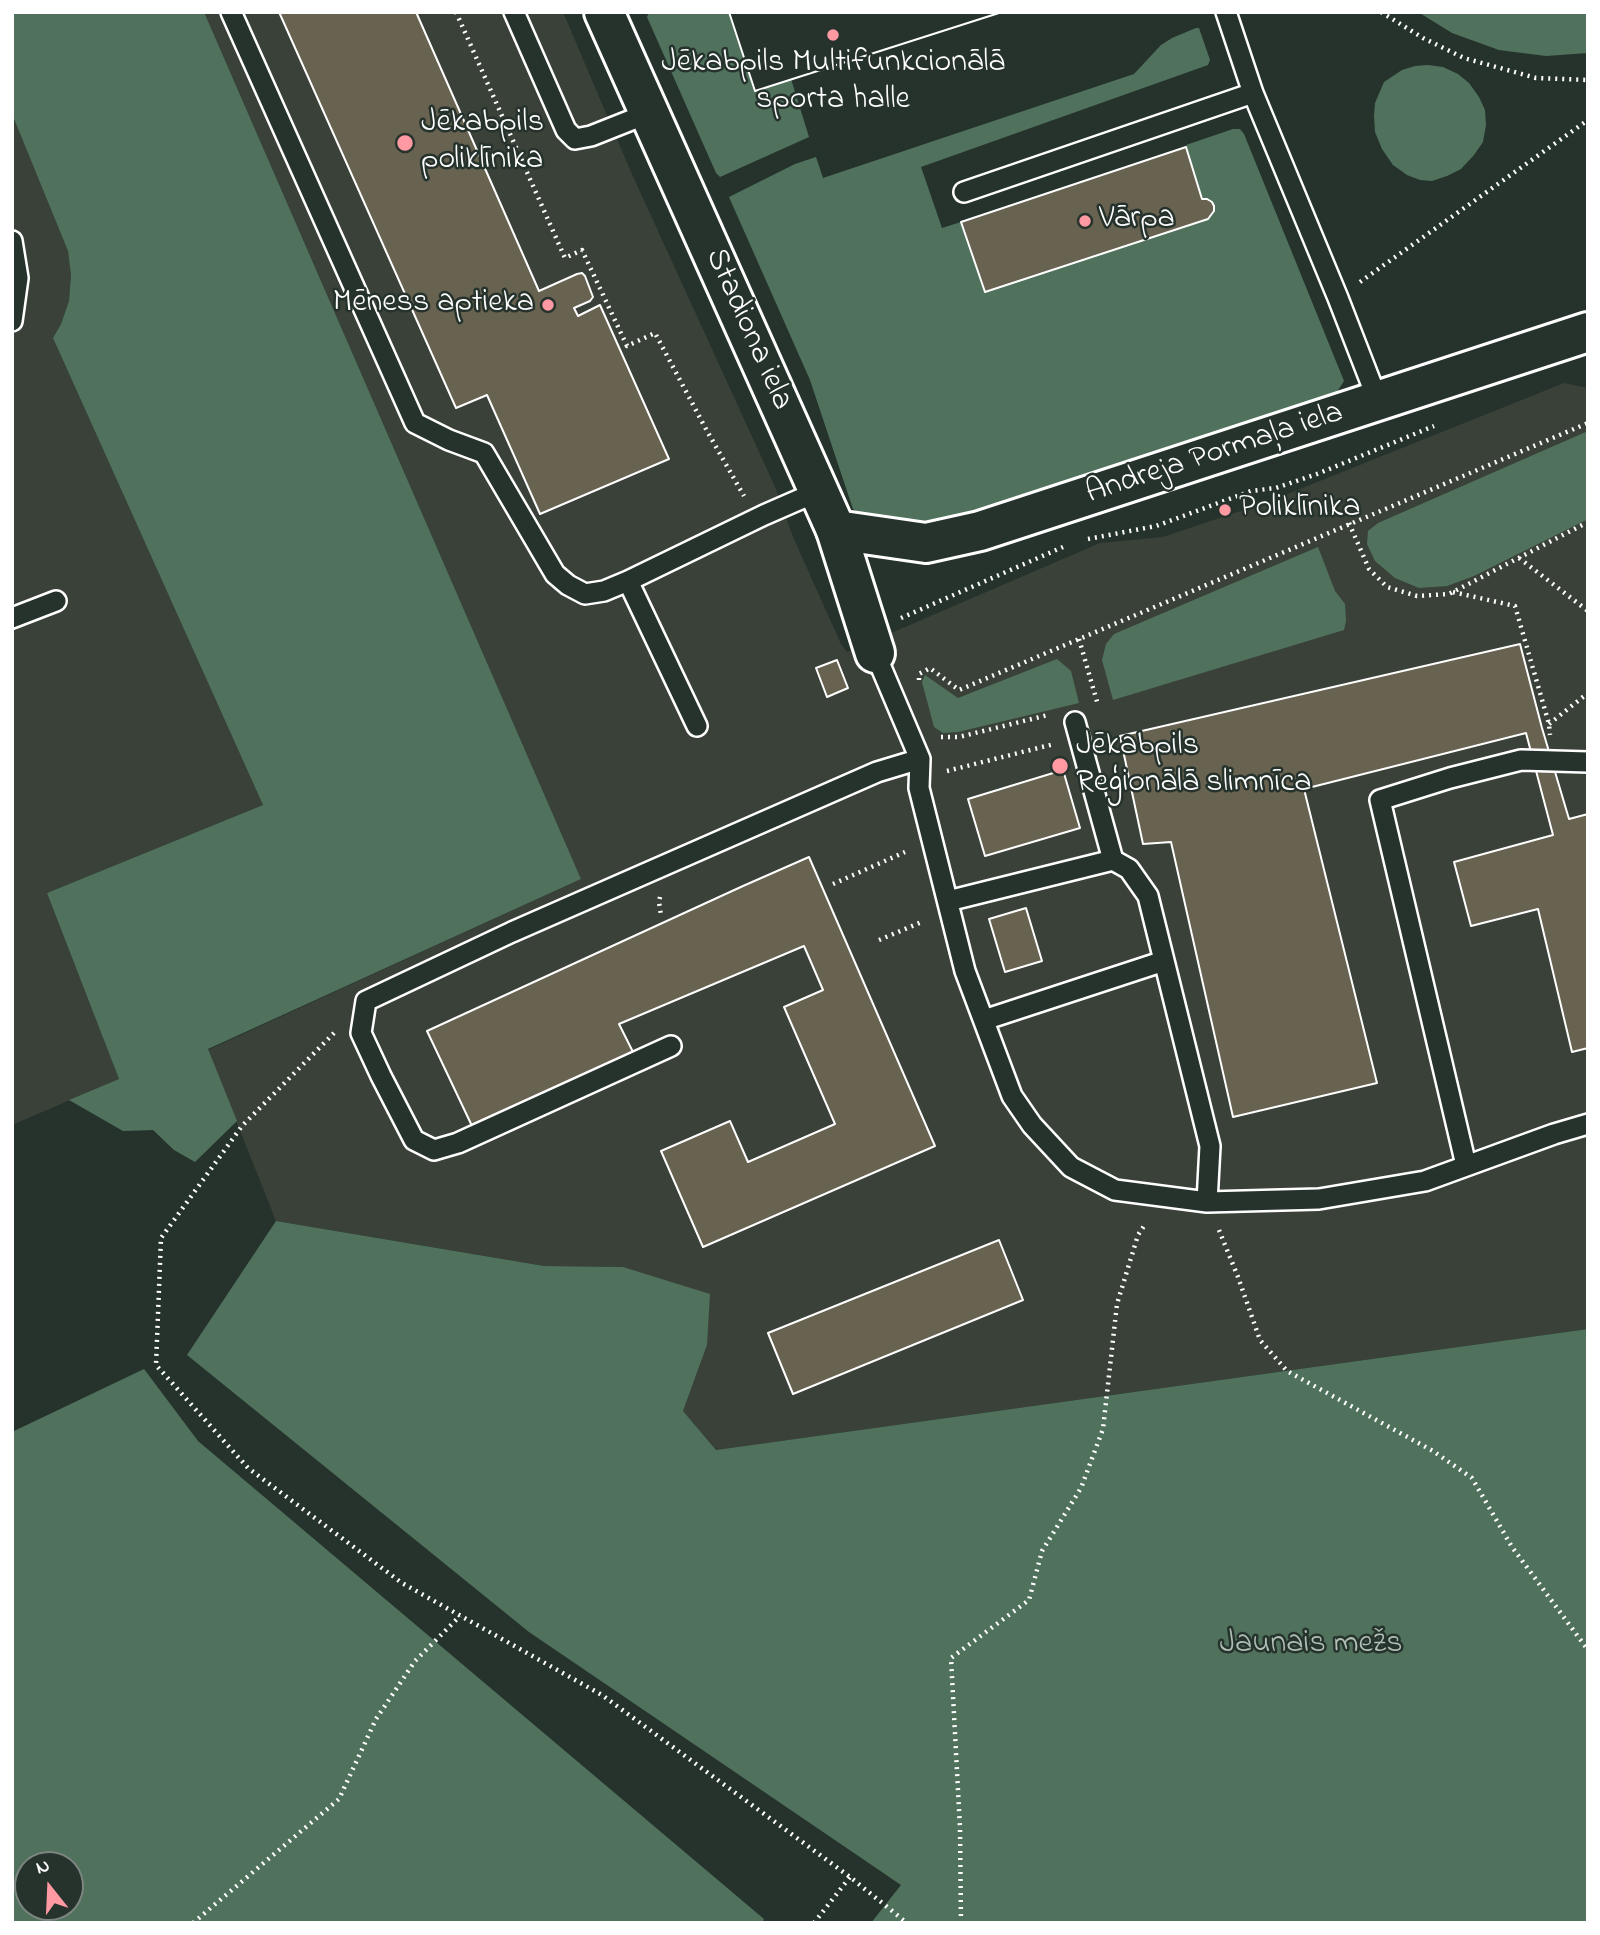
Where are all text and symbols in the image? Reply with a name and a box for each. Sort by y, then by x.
marker: Jēkabpils Multifunkcionālā sporta halle [825,27,841,43]
place label: Jēkabpils Multifunkcionālā sporta halle [661,46,1005,121]
place label: Jēkabpils poliklīnika [421,106,544,181]
marker: Jēkabpils poliklīnika [395,133,415,153]
place label: Vārpa [1099,202,1175,240]
marker: Vārpa [1077,213,1093,229]
street label: Stadiona iela [694,243,800,417]
place label: Mēness aptieka [333,286,534,324]
marker: Mēness aptieka [540,297,556,313]
street label: Andreja Pormaļa iela [1082,395,1348,515]
place label: Poliklīnika [1239,491,1360,529]
marker: Poliklīnika [1217,502,1233,518]
place label: Jēkabpils Reģionālā slimnīca [1076,729,1312,804]
marker: Jēkabpils Reģionālā slimnīca [1050,756,1070,776]
park label: Jaunais mežs [1219,1627,1403,1665]
north arrow [14,1851,84,1921]
text: N [33,1853,53,1882]

